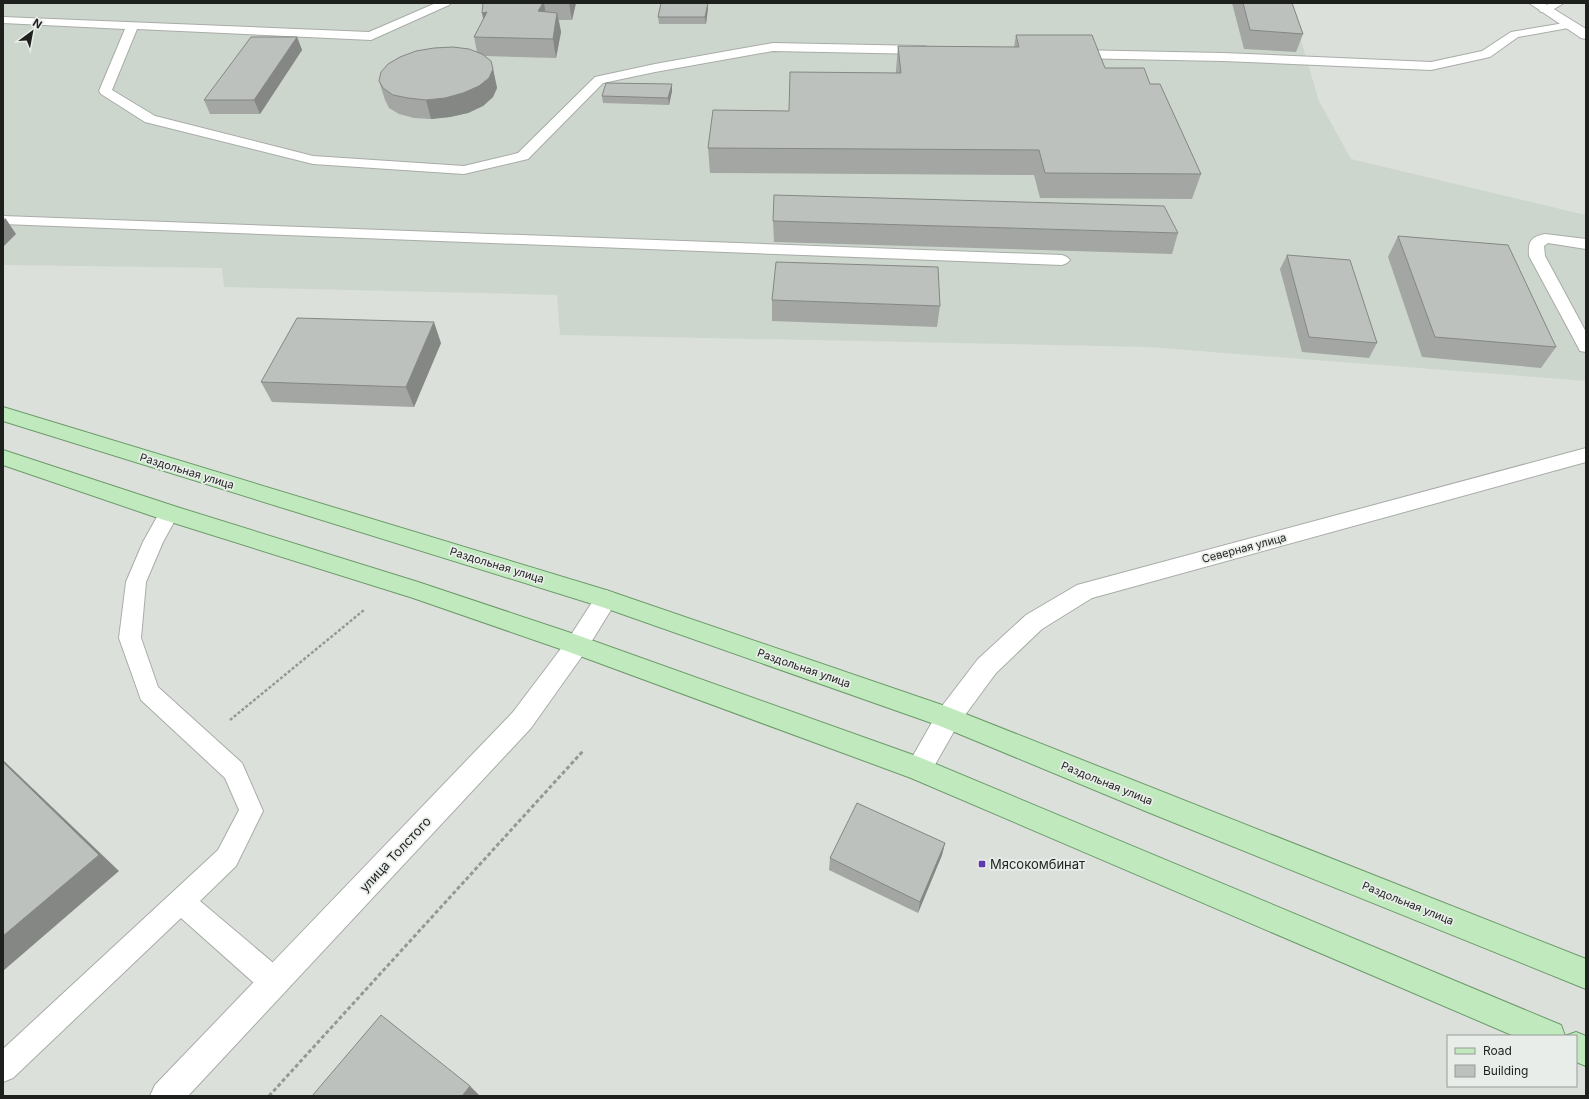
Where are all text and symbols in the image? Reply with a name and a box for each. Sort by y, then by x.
north arrow [12,12,52,52]
text: N [30,15,45,32]
street label: Раздольная улица [138,450,236,492]
street label: Северная улица [1200,530,1288,566]
street label: Раздольная улица [448,544,546,586]
street label: Раздольная улица [756,645,852,691]
street label: Раздольная улица [1059,758,1155,808]
street label: улица Толстого [356,813,434,895]
place label: Мясокомбинат [990,856,1085,872]
marker: Мясокомбинат [977,859,987,869]
street label: Раздольная улица [1360,878,1456,928]
legend [1447,1035,1577,1087]
text: Road [1483,1043,1512,1058]
text: Building [1483,1063,1528,1078]

